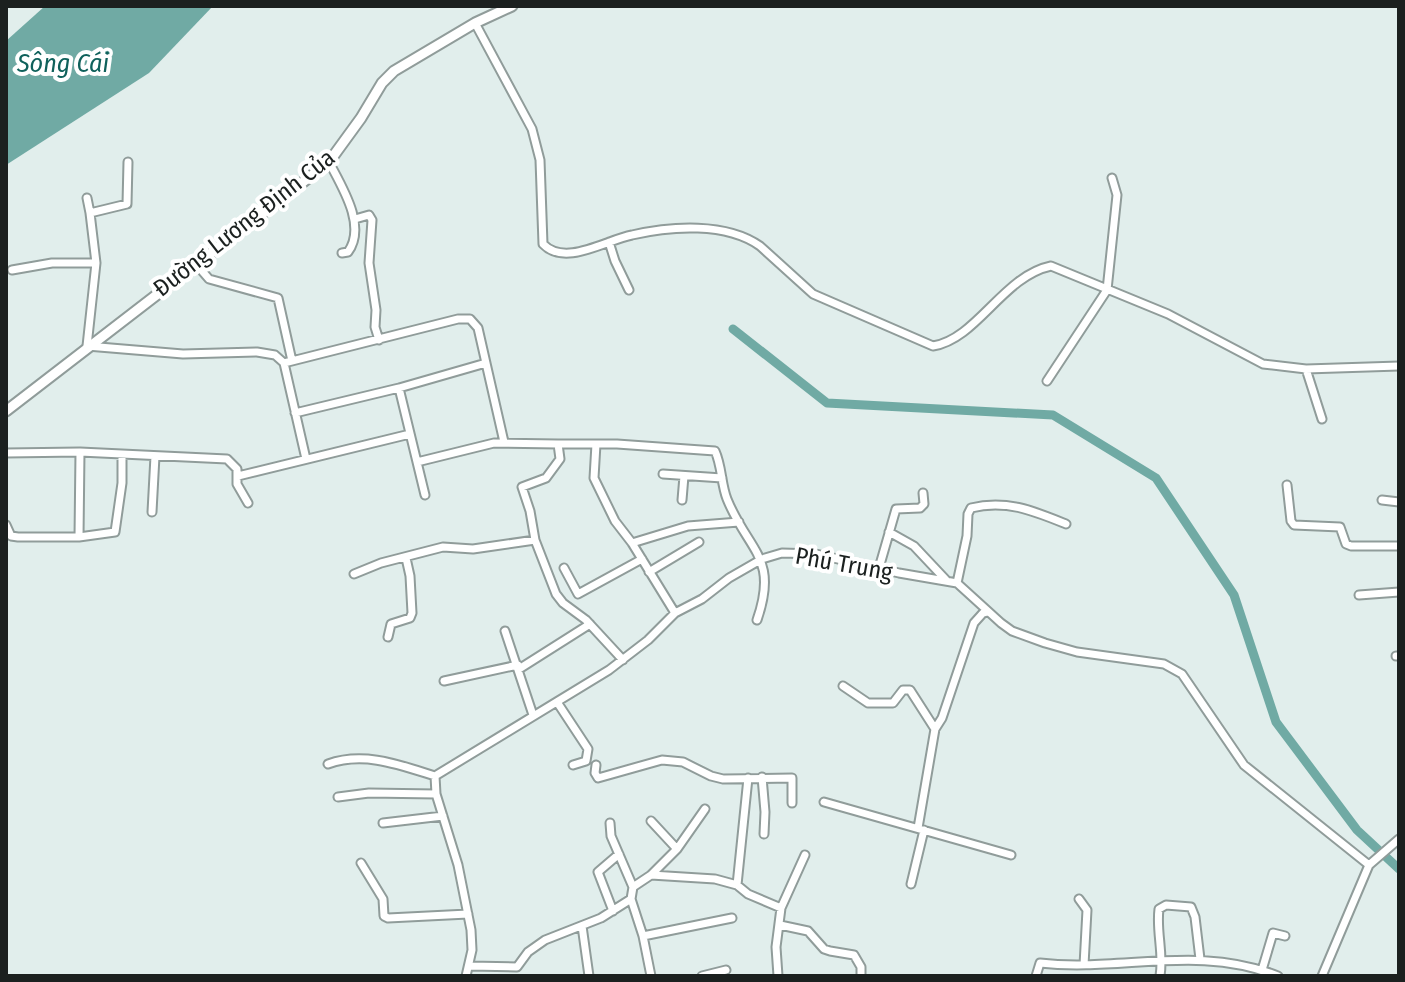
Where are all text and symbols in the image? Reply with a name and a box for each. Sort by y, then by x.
water label: Sông Cái [16,48,110,79]
street label: Đường Lương Định Của [148,143,340,303]
street label: Phú Trung [793,542,895,586]

